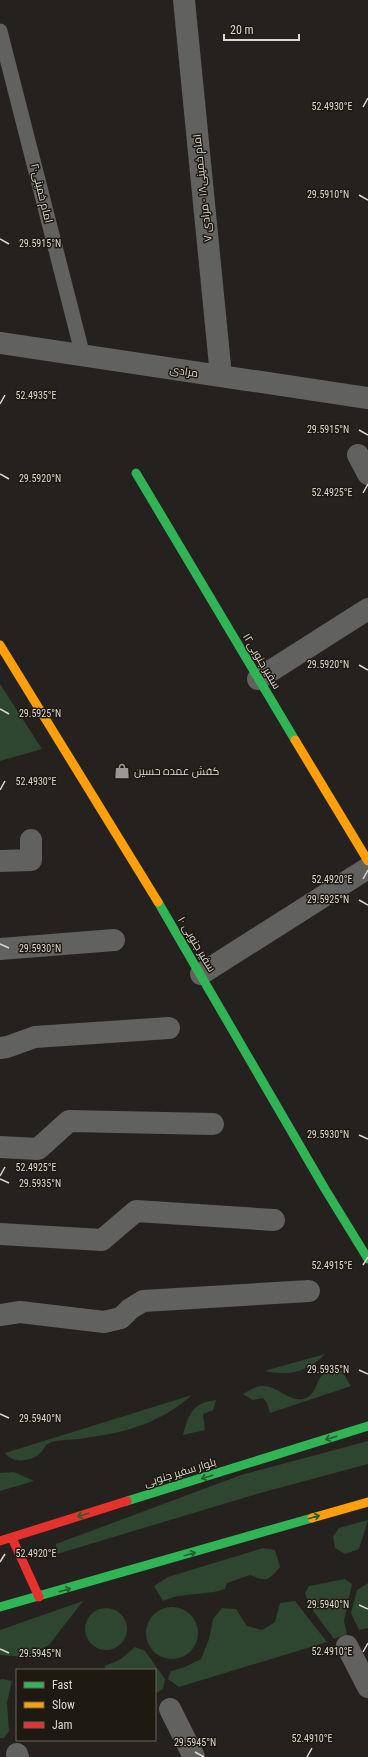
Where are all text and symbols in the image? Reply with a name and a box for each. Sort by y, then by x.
scale bar [224,16,299,42]
text: 20 m [230,23,254,37]
text: 52.4930°E [312,101,353,112]
street label: امام خمینی۱۸ - مرادی ۷ [190,133,216,243]
street label: امام خمینی۲۰ [27,162,55,225]
text: 29.5910°N [307,189,349,200]
text: 29.5915°N [19,238,61,249]
street label: مرادی [169,363,199,380]
text: 52.4935°E [16,390,57,401]
text: 29.5915°N [307,424,349,435]
text: 29.5920°N [19,473,61,484]
text: 52.4925°E [312,487,353,498]
street label: سفیر جنوبی۱۲ [240,631,283,691]
text: 29.5920°N [307,659,349,670]
text: 29.5925°N [19,708,61,719]
shop icon: کفش عمده حسین [113,762,131,780]
place label: کفش عمده حسین [134,765,220,778]
text: 52.4930°E [16,776,57,787]
text: 52.4920°E [312,874,353,885]
text: 29.5925°N [307,894,349,905]
street label: سفیر جنوبی ۱۰ [175,914,218,974]
text: 29.5930°N [19,943,61,954]
text: 29.5930°N [307,1129,349,1140]
text: 52.4925°E [16,1162,57,1173]
text: 29.5935°N [19,1178,61,1189]
text: 52.4915°E [312,1260,353,1271]
text: 29.5935°N [307,1364,349,1375]
text: 29.5940°N [19,1413,61,1424]
one-way arrow [324,1435,337,1442]
street label: بلوار سفیر جنوبی [143,1455,218,1490]
one-way arrow [201,1473,213,1481]
one-way arrow [77,1512,89,1520]
one-way arrow [308,1513,321,1520]
text: 52.4920°E [16,1548,57,1559]
one-way arrow [183,1549,196,1557]
one-way arrow [58,1586,71,1593]
text: 29.5940°N [307,1599,349,1610]
text: 52.4910°E [312,1646,353,1657]
text: 29.5945°N [19,1648,61,1659]
legend [16,1669,156,1741]
text: Fast [52,1678,73,1692]
text: Slow [52,1698,75,1712]
text: Jam [52,1718,73,1732]
text: 52.4910°E [292,1733,333,1744]
text: 29.5945°N [174,1737,216,1748]

